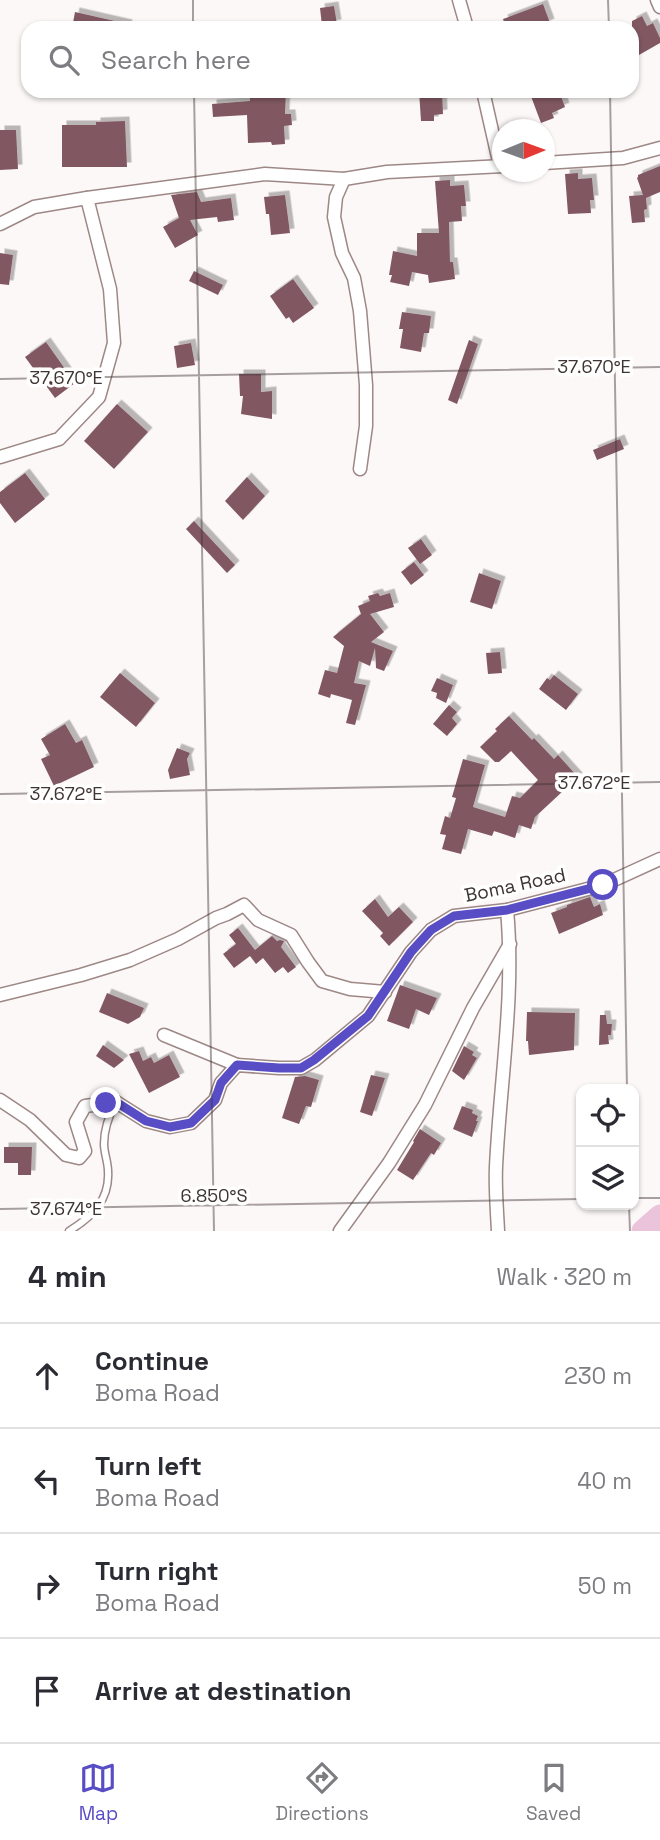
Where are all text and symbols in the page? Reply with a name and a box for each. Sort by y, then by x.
search box [21,21,639,98]
icon: search [45,41,83,79]
text: Search here [101,43,251,77]
north arrow [492,119,555,182]
text: 37.670°E [557,355,631,378]
text: 37.670°E [29,366,103,389]
text: 37.672°E [558,771,630,794]
text: 37.672°E [30,782,102,805]
street label: Boma Road [462,862,568,908]
route start [587,869,618,900]
map controls [576,1084,639,1210]
button: locate [576,1084,639,1147]
route end [90,1087,121,1118]
button: layers [576,1147,639,1210]
text: 6.850°S [181,1184,248,1207]
text: 37.674°E [30,1197,102,1220]
text: 4 min [28,1257,107,1296]
text: Walk · 320 m [497,1262,632,1292]
text: Continue [95,1344,209,1378]
icon: ahead [28,1357,66,1395]
text: 230 m [564,1361,632,1391]
text: Boma Road [95,1378,220,1408]
text: Turn left [95,1449,202,1483]
icon: left [28,1462,66,1500]
text: 40 m [577,1466,632,1496]
text: Boma Road [95,1483,220,1513]
text: Turn right [95,1554,219,1588]
icon: right [28,1567,66,1605]
text: 50 m [578,1571,632,1601]
text: Boma Road [95,1588,220,1618]
icon: arrive [28,1672,66,1710]
text: Arrive at destination [95,1674,352,1708]
tab: Map [79,1759,118,1826]
tab: Directions [276,1759,369,1826]
tab: Saved [526,1759,581,1826]

